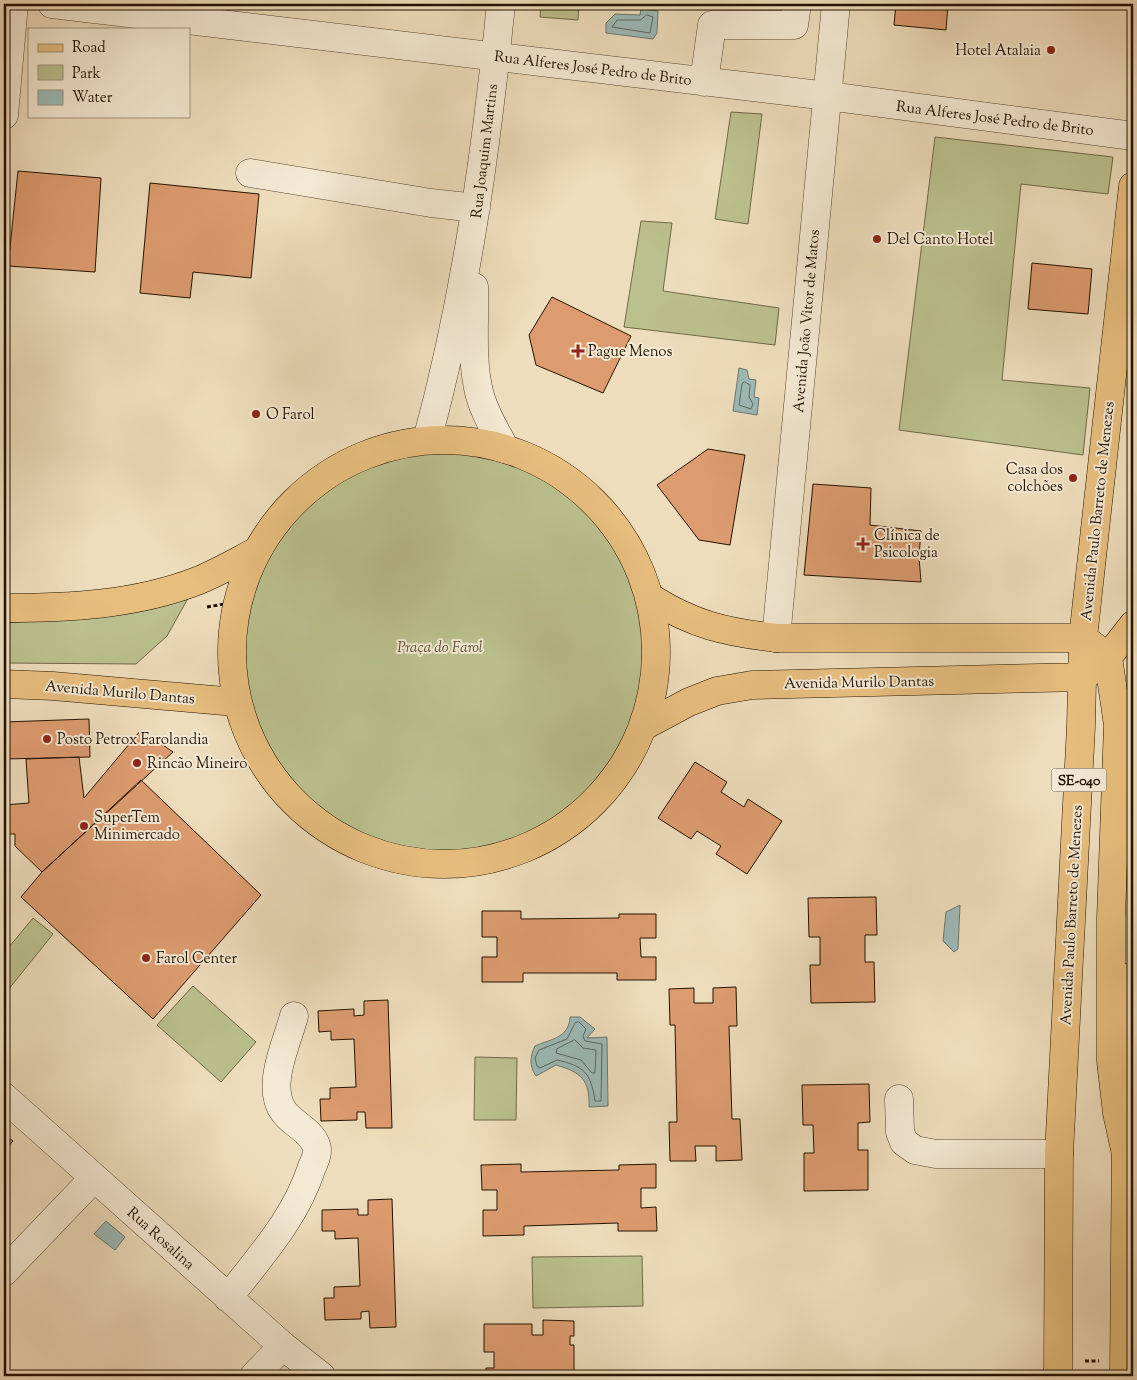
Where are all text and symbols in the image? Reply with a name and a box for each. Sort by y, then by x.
legend [28,28,190,118]
text: Road [72,38,106,59]
place label: Hotel Atalaia [955,41,1041,62]
marker: Hotel Atalaia [1045,44,1057,56]
street label: Rua Alferes José Pedro de Brito [493,47,693,92]
text: Park [72,64,101,85]
street label: Rua Joaquim Martins [467,83,504,220]
text: Water [72,88,113,109]
street label: Rua Alferes José Pedro de Brito [895,97,1095,142]
street label: Avenida João Vitor de Matos [789,229,826,414]
place label: Del Canto Hotel [887,230,993,251]
marker: Del Canto Hotel [871,233,883,245]
place label: Pague Menos [588,342,673,363]
marker: Pague Menos [572,345,584,357]
street label: Avenida Paulo Barreto de Menezes [1077,400,1120,622]
place label: O Farol [266,405,315,426]
marker: O Farol [250,408,262,420]
place label: Casa dos colchões [1006,460,1063,498]
marker: Casa dos colchões [1067,472,1079,484]
place label: Clínica de Psicologia [874,526,940,564]
marker: Clínica de Psicologia [856,537,870,551]
park label: Praça do Farol [397,638,483,659]
street label: Avenida Murilo Dantas [784,672,934,695]
street label: Avenida Murilo Dantas [44,676,196,711]
place label: Posto Petrox Farolandia [57,730,208,751]
marker: Posto Petrox Farolandia [41,733,53,745]
place label: Rincão Mineiro [147,754,247,775]
marker: Rincão Mineiro [131,757,143,769]
road number: SE-040 [1052,768,1106,792]
street label: Avenida Paulo Barreto de Menezes [1056,804,1089,1026]
place label: SuperTem Minimercado [94,808,180,846]
marker: SuperTem Minimercado [78,820,90,832]
place label: Farol Center [156,949,237,970]
marker: Farol Center [140,952,152,964]
street label: Rua Rosalina [122,1203,199,1275]

